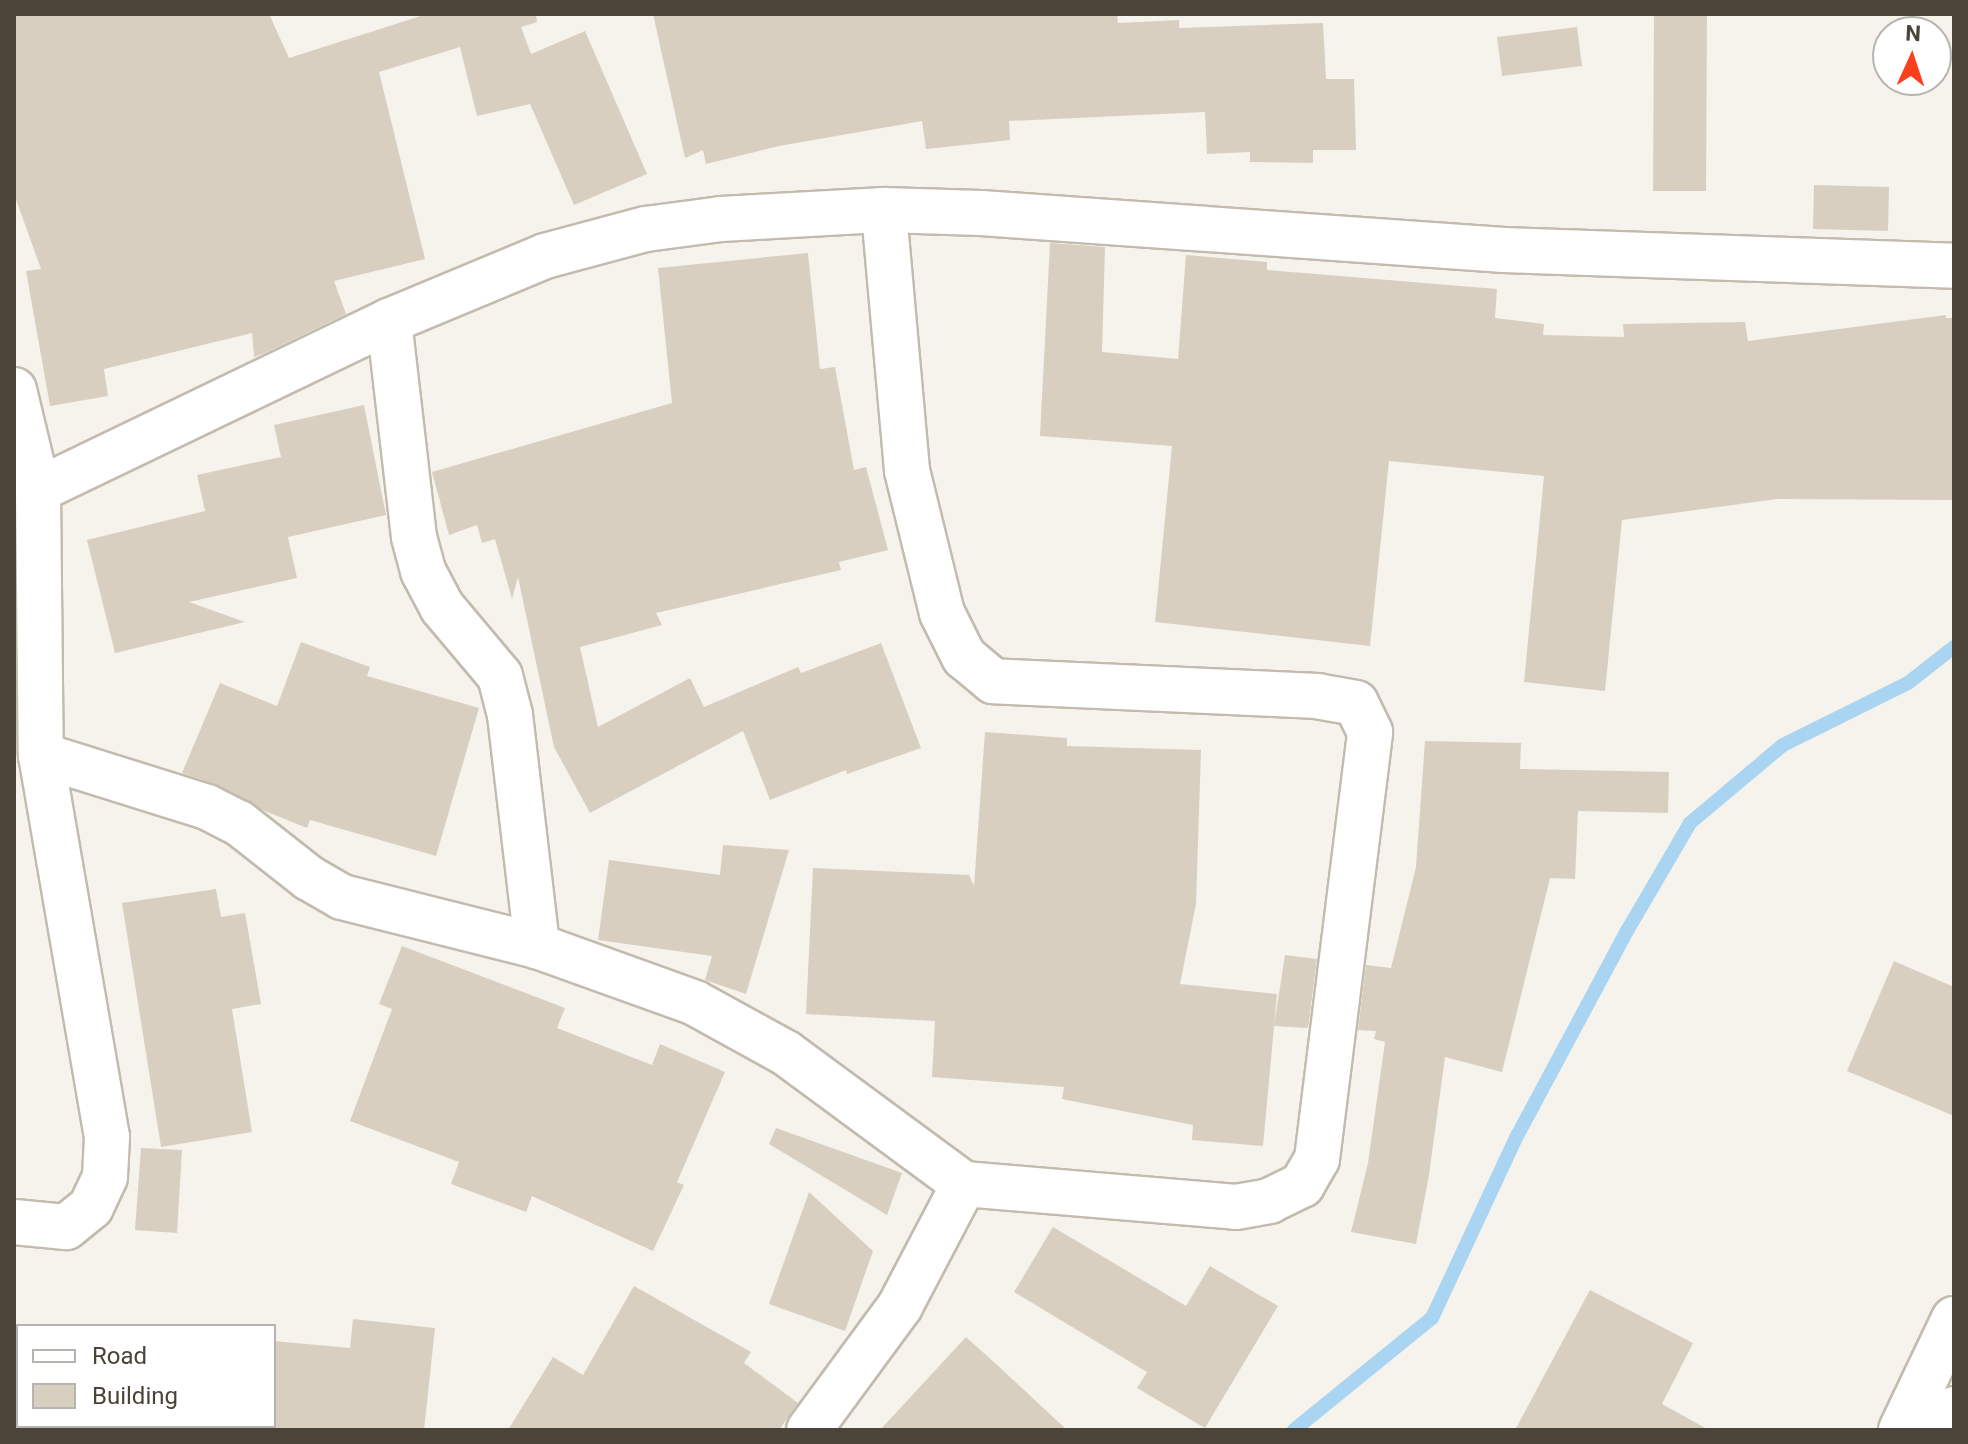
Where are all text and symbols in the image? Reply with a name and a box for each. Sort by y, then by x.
north arrow [1872,16,1952,96]
text: N [1905,21,1922,46]
legend [16,1324,276,1428]
text: Road [92,1342,147,1370]
text: Building [92,1382,178,1410]

